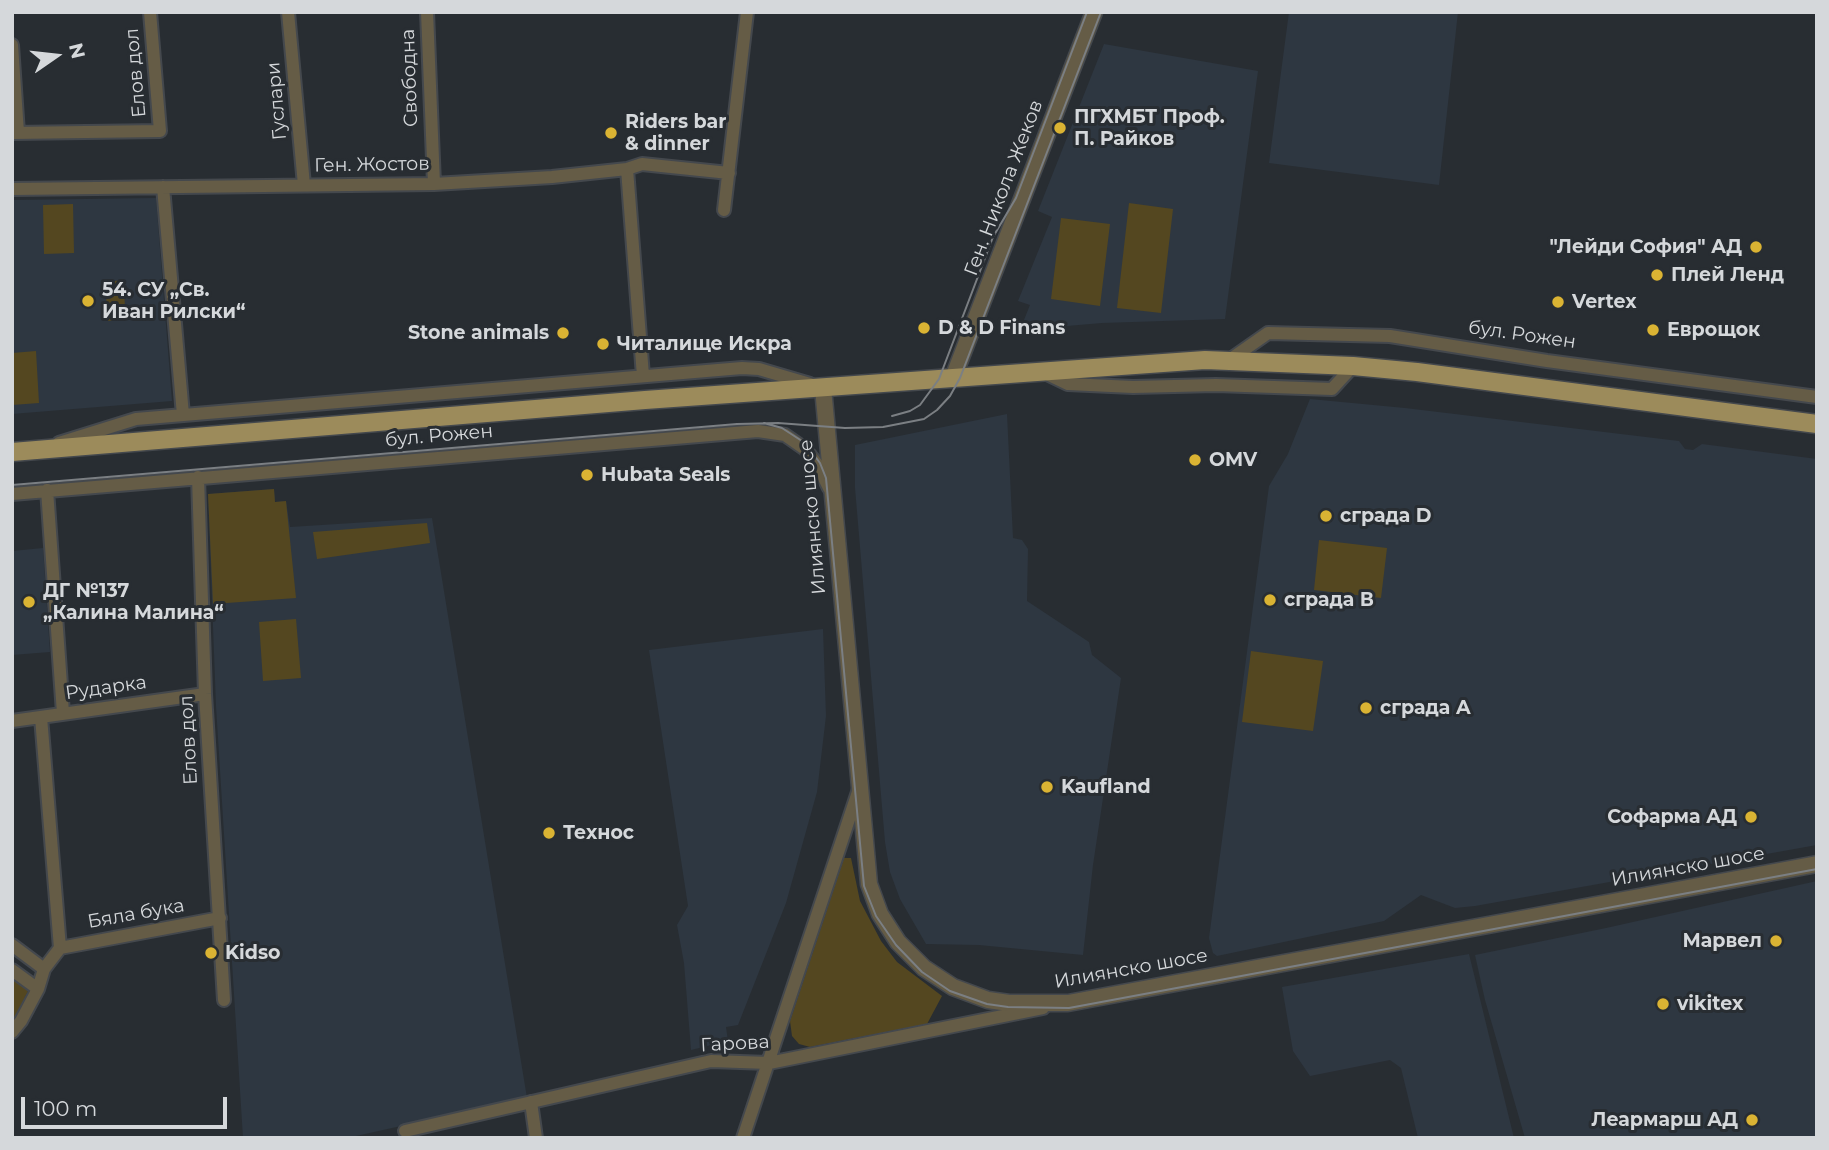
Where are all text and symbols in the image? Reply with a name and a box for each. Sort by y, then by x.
north arrow [21,21,91,91]
street label: Елов дол [121,27,151,119]
street label: Свободна [397,29,423,127]
text: N [64,41,90,61]
street label: Гуслари [262,61,292,141]
street label: Ген. Никола Жеков [960,97,1048,279]
place label: ПГХМБТ Проф. П. Райков [1074,106,1225,150]
place label: Riders bar & dinner [625,111,726,155]
marker: ПГХМБТ Проф. П. Райков [1052,120,1068,136]
marker: Riders bar & dinner [603,125,619,141]
street label: Ген. Жостов [314,153,430,177]
place label: "Лейди София" АД [1549,236,1742,258]
marker: "Лейди София" АД [1748,239,1764,255]
place label: Плей Ленд [1671,264,1784,286]
marker: Плей Ленд [1649,267,1665,283]
place label: 54. СУ „Св. Иван Рилски“ [102,279,246,323]
place label: Vertex [1572,291,1637,313]
marker: 54. СУ „Св. Иван Рилски“ [80,293,96,309]
marker: Vertex [1550,294,1566,310]
street label: бул. Рожен [1467,316,1577,354]
place label: D & D Finans [938,317,1065,339]
place label: Еврощок [1667,319,1760,341]
marker: D & D Finans [916,320,932,336]
place label: Stone animals [408,322,549,344]
marker: Еврощок [1645,322,1661,338]
marker: Stone animals [555,325,571,341]
place label: Читалище Искра [617,333,792,355]
marker: Читалище Искра [595,336,611,352]
street label: бул. Рожен [384,420,494,452]
street label: Илиянско шосе [795,439,831,595]
place label: OMV [1209,449,1257,471]
marker: OMV [1187,452,1203,468]
place label: Hubata Seals [601,464,730,486]
marker: Hubata Seals [579,467,595,483]
place label: сграда D [1340,505,1431,527]
marker: сграда D [1318,508,1334,524]
place label: ДГ №137 „Калина Малина“ [43,580,224,624]
place label: сграда В [1284,589,1374,611]
marker: сграда В [1262,592,1278,608]
marker: ДГ №137 „Калина Малина“ [21,594,37,610]
street label: Рударка [64,671,148,705]
street label: Елов дол [175,695,203,785]
place label: сграда А [1380,697,1471,719]
marker: сграда А [1358,700,1374,716]
place label: Kaufland [1061,776,1151,798]
marker: Kaufland [1039,779,1055,795]
place label: Софарма АД [1607,806,1737,828]
marker: Софарма АД [1743,809,1759,825]
place label: Технос [563,822,634,844]
marker: Технос [541,825,557,841]
street label: Илиянско шосе [1609,842,1767,892]
street label: Бяла бука [86,894,186,934]
place label: Марвел [1682,930,1762,952]
marker: Марвел [1768,933,1784,949]
place label: Kidso [225,942,280,964]
street label: Илиянско шосе [1052,944,1210,994]
marker: Kidso [203,945,219,961]
place label: vikitex [1677,993,1743,1015]
marker: vikitex [1655,996,1671,1012]
street label: Гарова [700,1031,770,1057]
scale bar [24,1084,231,1128]
text: 100 m [34,1096,97,1121]
place label: Леармарш АД [1591,1109,1738,1131]
marker: Леармарш АД [1744,1112,1760,1128]

